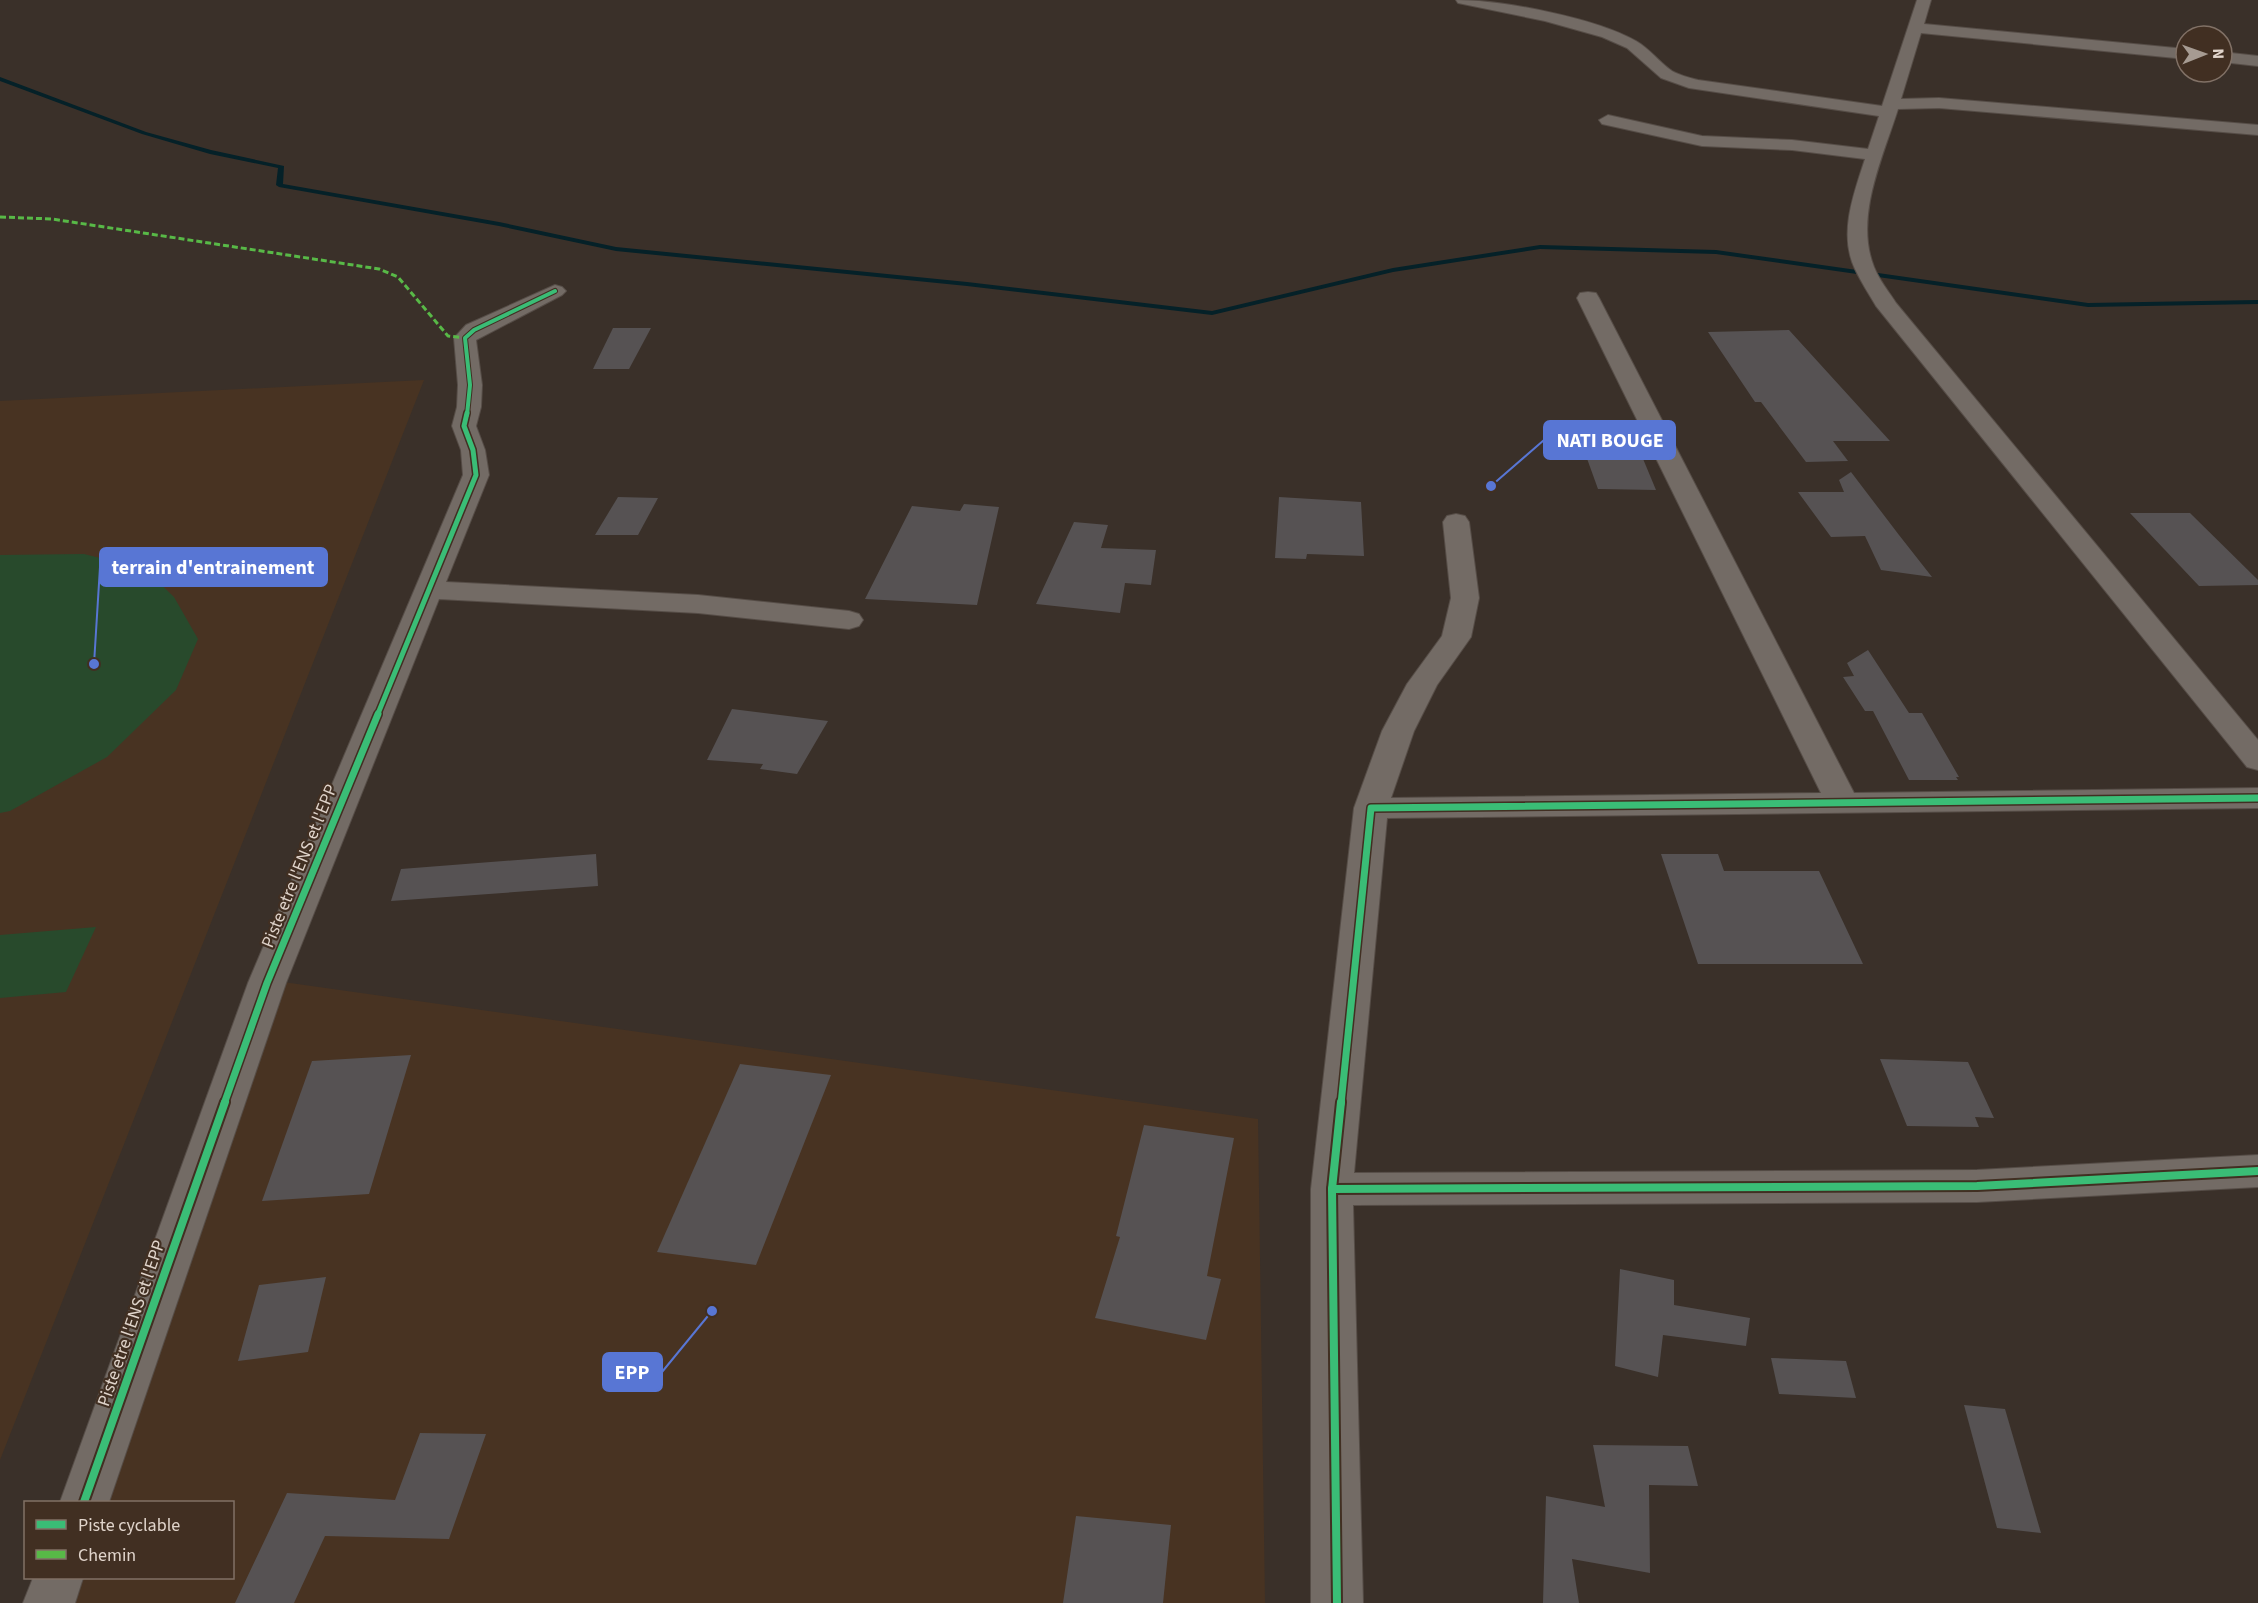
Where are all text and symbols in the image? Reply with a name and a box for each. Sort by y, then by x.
north arrow [2174,24,2234,84]
text: N [2207,48,2229,59]
callout: NATI BOUGE [1544,421,1675,459]
text: NATI BOUGE [1556,427,1664,455]
callout: terrain d'entrainement [100,548,327,586]
text: terrain d'entrainement [112,554,315,582]
street label: Piste etre l'ENS et l'EPP [255,781,344,952]
street label: Piste etre l'ENS et l'EPP [91,1237,172,1410]
callout: EPP [603,1353,662,1391]
text: EPP [615,1359,649,1387]
legend [24,1501,234,1579]
text: Piste cyclable [78,1513,180,1538]
text: Chemin [78,1543,136,1568]

